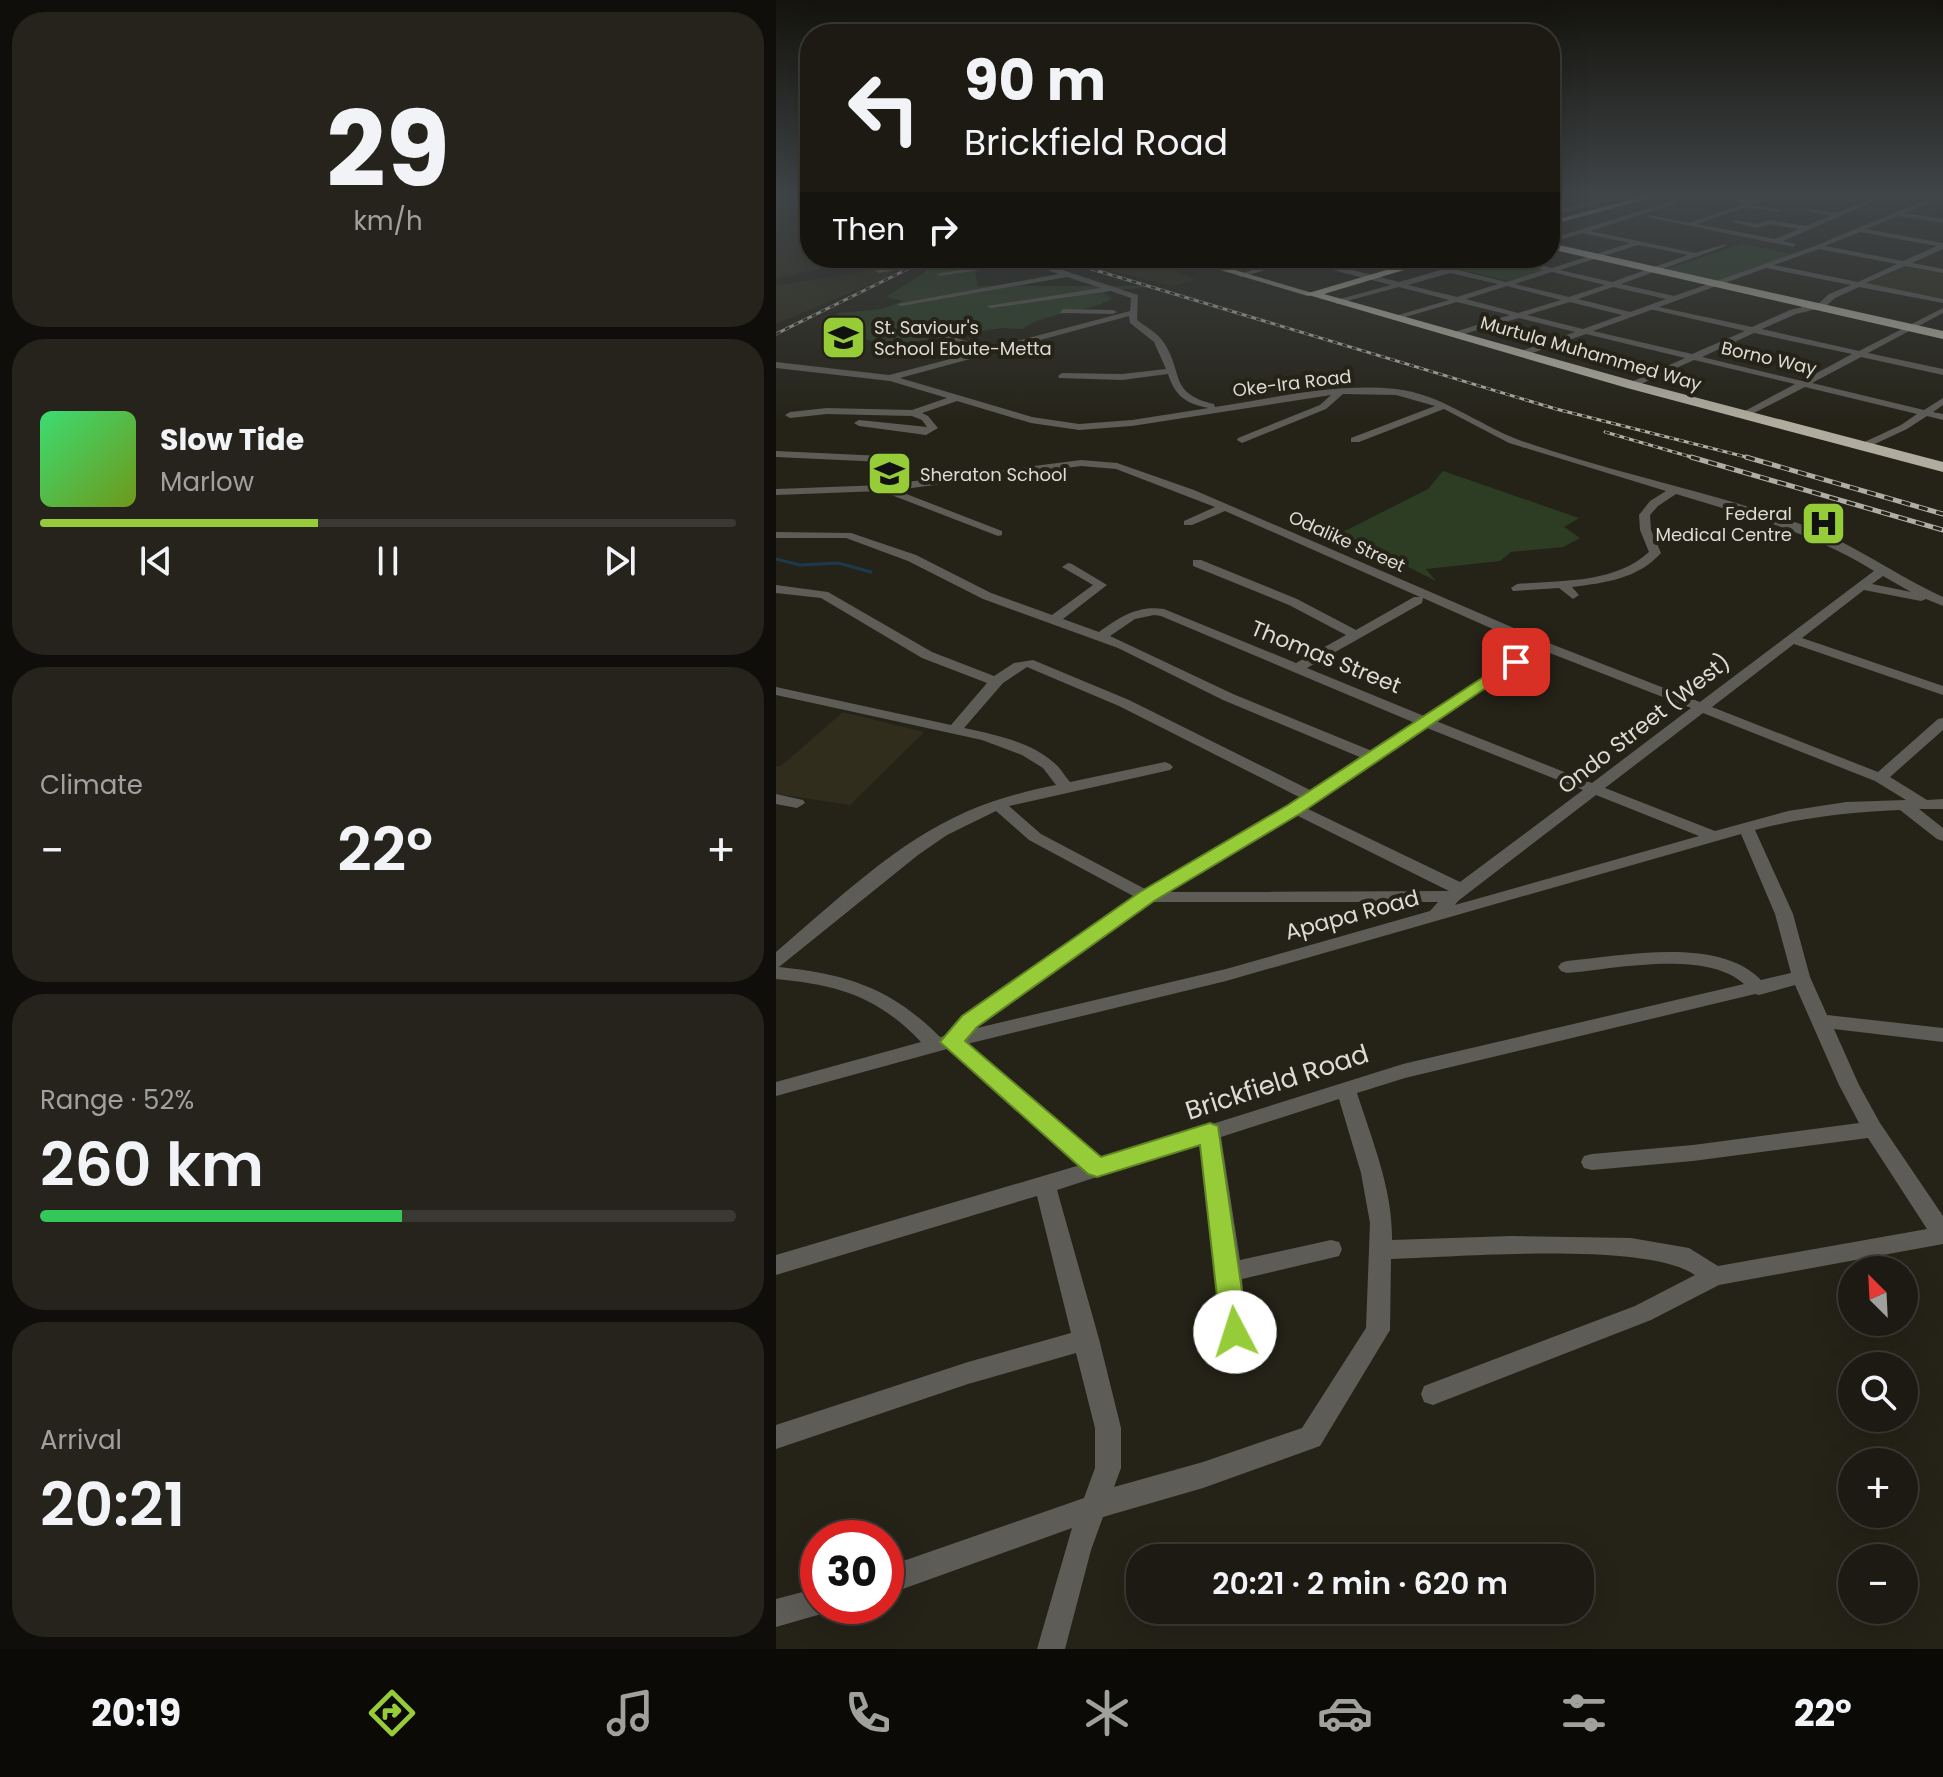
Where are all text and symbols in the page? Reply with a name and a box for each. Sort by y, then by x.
text: 90 m [964,41,1106,120]
icon: left [832,56,936,160]
text: 29 [326,77,450,222]
text: Brickfield Road [964,117,1228,168]
text: km/h [353,203,423,239]
text: Then [832,208,905,251]
icon: right [921,208,965,252]
street label: Murtula Muhammed Way [1477,309,1705,397]
school or university icon: St. Saviour's School Ebute-Metta [819,313,867,361]
place label: St. Saviour's School Ebute-Metta [874,315,1052,361]
street label: Borno Way [1719,335,1819,381]
street label: Oke-Ira Road [1231,363,1353,403]
text: Slow Tide [160,418,304,461]
school or university icon: Sheraton School [865,450,913,498]
place label: Sheraton School [920,462,1067,487]
text: Marlow [160,464,254,500]
hospital icon: Federal Medical Centre [1799,499,1847,547]
place label: Federal Medical Centre [1655,501,1792,547]
street label: Odalike Street [1285,504,1409,578]
icon: previous [134,539,178,583]
icon: pause [366,539,410,583]
icon: next [598,539,642,583]
street label: Thomas Street [1246,613,1406,701]
pin [1482,628,1550,696]
icon: arrive [1494,640,1538,684]
street label: Ondo Street (West) [1551,647,1737,801]
text: Climate [40,767,143,803]
text: 22° [337,808,433,892]
text: − [40,820,64,881]
text: + [706,820,736,881]
street label: Apapa Road [1282,882,1422,948]
street label: Brickfield Road [1181,1035,1373,1129]
text: Range · 52% [40,1082,194,1118]
text: 260 km [40,1123,264,1207]
north arrow [1838,1256,1918,1336]
map controls [1838,1256,1918,1624]
position arrow [1193,1290,1277,1374]
button: search [1838,1352,1918,1432]
text: Arrival [40,1422,122,1458]
button: + [1838,1448,1918,1528]
text: 20:21 [40,1463,185,1547]
speed limit sign: 30 [800,1520,904,1624]
button: − [1838,1544,1918,1624]
text: 20:21 · 2 min · 620 m [1212,1562,1508,1605]
icon: directions [364,1685,420,1741]
icon: music [602,1685,658,1741]
icon: phone [840,1685,896,1741]
icon: climate [1079,1685,1135,1741]
icon: car [1317,1685,1373,1741]
icon: filters [1556,1685,1612,1741]
text: 20:19 [91,1688,181,1739]
text: 22° [1794,1688,1852,1739]

